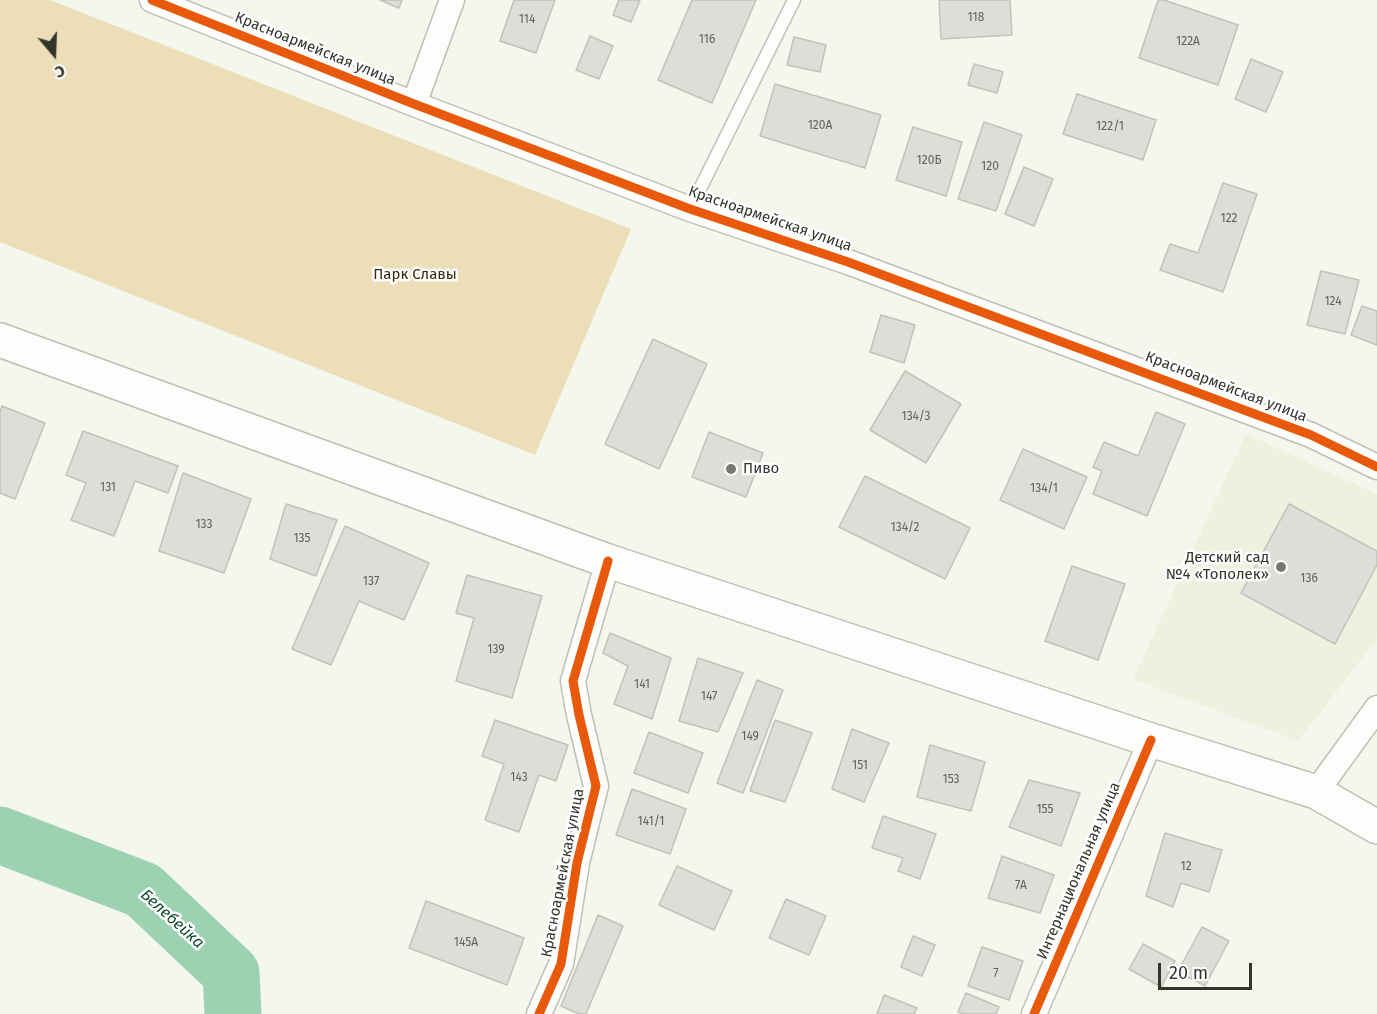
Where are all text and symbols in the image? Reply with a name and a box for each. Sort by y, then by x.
street label: Красноармейская улица [232,9,398,89]
house number: 118 [968,11,984,25]
house number: 114 [519,13,535,27]
north arrow [24,24,84,84]
house number: 116 [699,33,715,47]
house number: 122А [1176,35,1200,49]
text: С [53,61,67,82]
house number: 120А [808,119,832,133]
house number: 122/1 [1096,120,1124,134]
house number: 120Б [917,154,941,168]
house number: 120 [981,160,999,174]
street label: Красноармейская улица [686,183,854,255]
house number: 122 [1220,212,1238,226]
park label: Парк Славы [373,266,457,284]
house number: 124 [1324,295,1342,309]
street label: Красноармейская улица [1143,348,1309,426]
house number: 134/3 [901,410,931,424]
place label: Пиво [743,460,779,478]
marker: Пиво [724,462,738,476]
house number: 131 [100,481,116,495]
house number: 134/1 [1030,482,1058,496]
house number: 133 [195,518,213,532]
house number: 134/2 [891,521,919,535]
house number: 135 [293,532,311,546]
place label: Детский сад №4 «Тополек» [1166,549,1269,584]
marker: Детский сад №4 «Тополек» [1274,560,1288,574]
house number: 136 [1300,572,1318,586]
house number: 137 [363,575,379,589]
house number: 139 [487,643,505,657]
house number: 141 [634,678,650,692]
house number: 147 [701,690,717,704]
house number: 149 [741,730,759,744]
house number: 151 [852,759,868,773]
house number: 143 [510,771,528,785]
house number: 153 [942,773,960,787]
street label: Интернациональная улица [1033,780,1125,962]
street label: Красноармейская улица [538,787,588,959]
house number: 155 [1036,803,1054,817]
house number: 141/1 [638,815,664,829]
house number: 12 [1180,860,1192,874]
house number: 7А [1015,879,1027,893]
water label: Белебейка [136,885,208,953]
house number: 145А [454,936,478,950]
scale bar [1161,951,1256,989]
text: 20 m [1169,962,1208,984]
house number: 7 [993,967,999,981]

